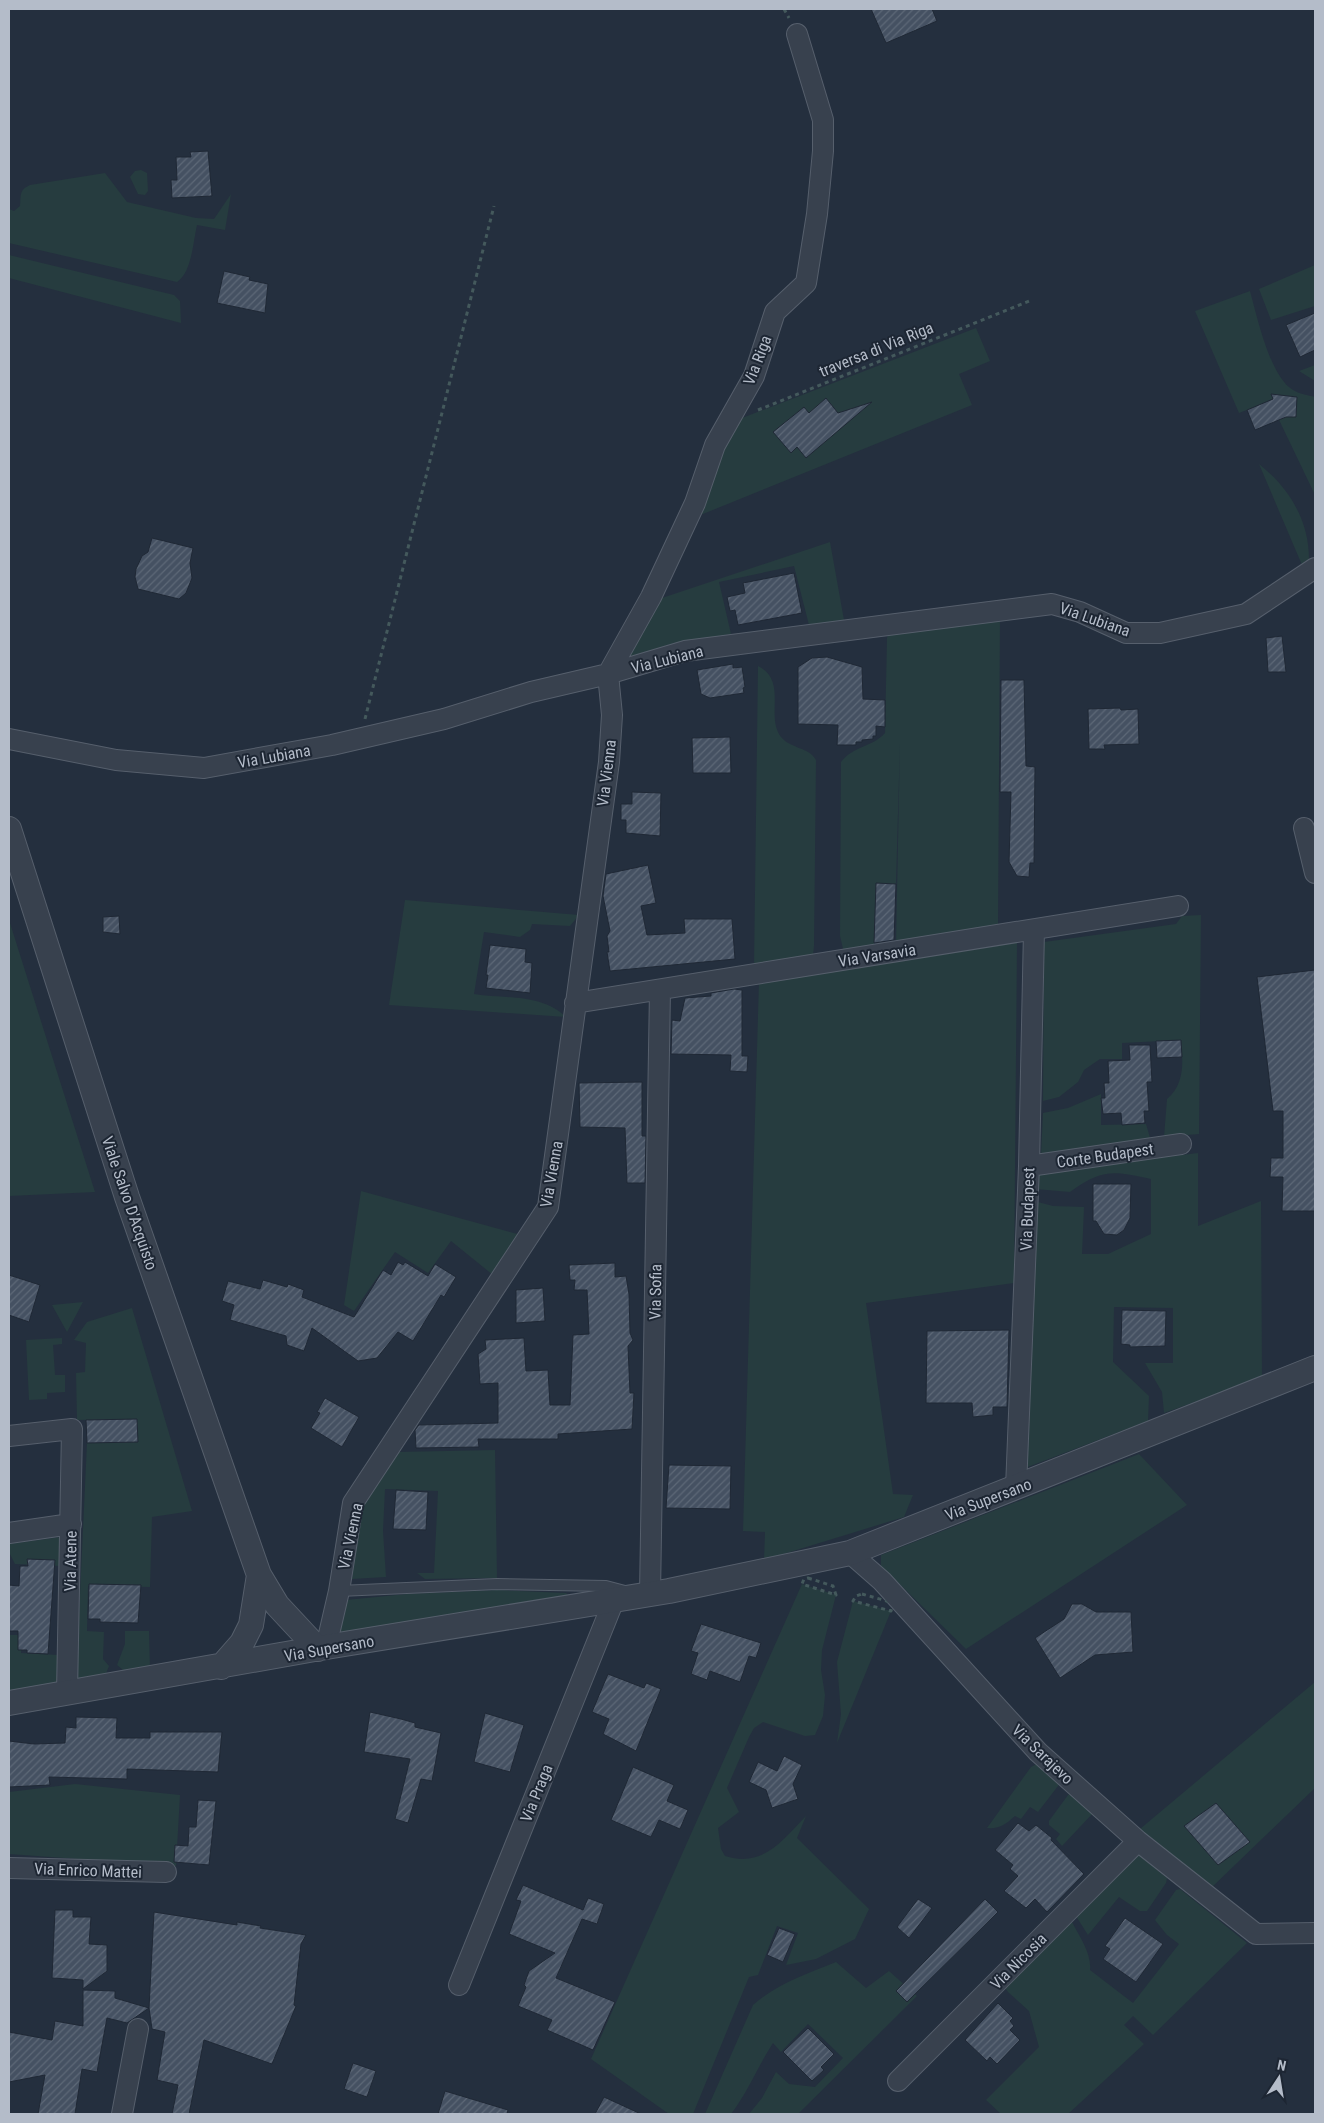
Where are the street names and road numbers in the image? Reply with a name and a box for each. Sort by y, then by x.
street label: traversa di Via Riga [816,318,936,381]
street label: Via Riga [739,333,776,388]
street label: Via Lubiana [1057,599,1133,640]
street label: Via Lubiana [629,641,705,678]
street label: Via Vienna [593,739,620,808]
street label: Via Lubiana [236,741,312,772]
street label: Via Varsavia [837,940,917,971]
street label: Viale Salvo D'Acquisto [98,1134,161,1273]
street label: Via Vienna [536,1139,567,1209]
street label: Corte Budapest [1055,1139,1155,1172]
street label: Via Budapest [1017,1167,1038,1251]
street label: Via Sofia [646,1264,665,1320]
street label: Via Supersano [942,1474,1034,1525]
street label: Via Vienna [334,1501,367,1571]
street label: Via Atene [60,1531,81,1591]
street label: Via Supersano [283,1631,376,1666]
street label: Via Sarajevo [1008,1720,1077,1788]
street label: Via Praga [516,1762,557,1825]
street label: Via Enrico Mattei [34,1859,142,1882]
street label: Via Nicosia [986,1929,1050,1993]

